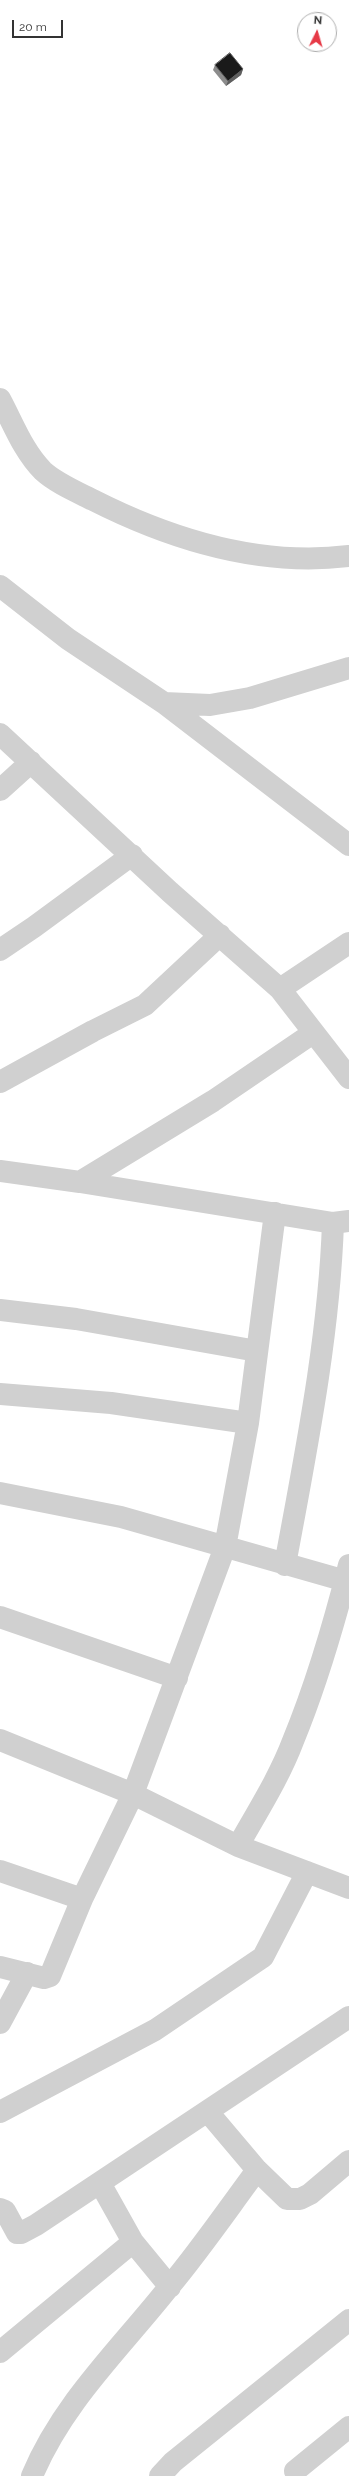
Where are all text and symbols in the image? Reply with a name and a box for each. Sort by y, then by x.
scale bar [14,12,65,38]
north arrow [297,12,337,52]
text: N [313,14,323,27]
text: 20 m [19,20,47,34]

